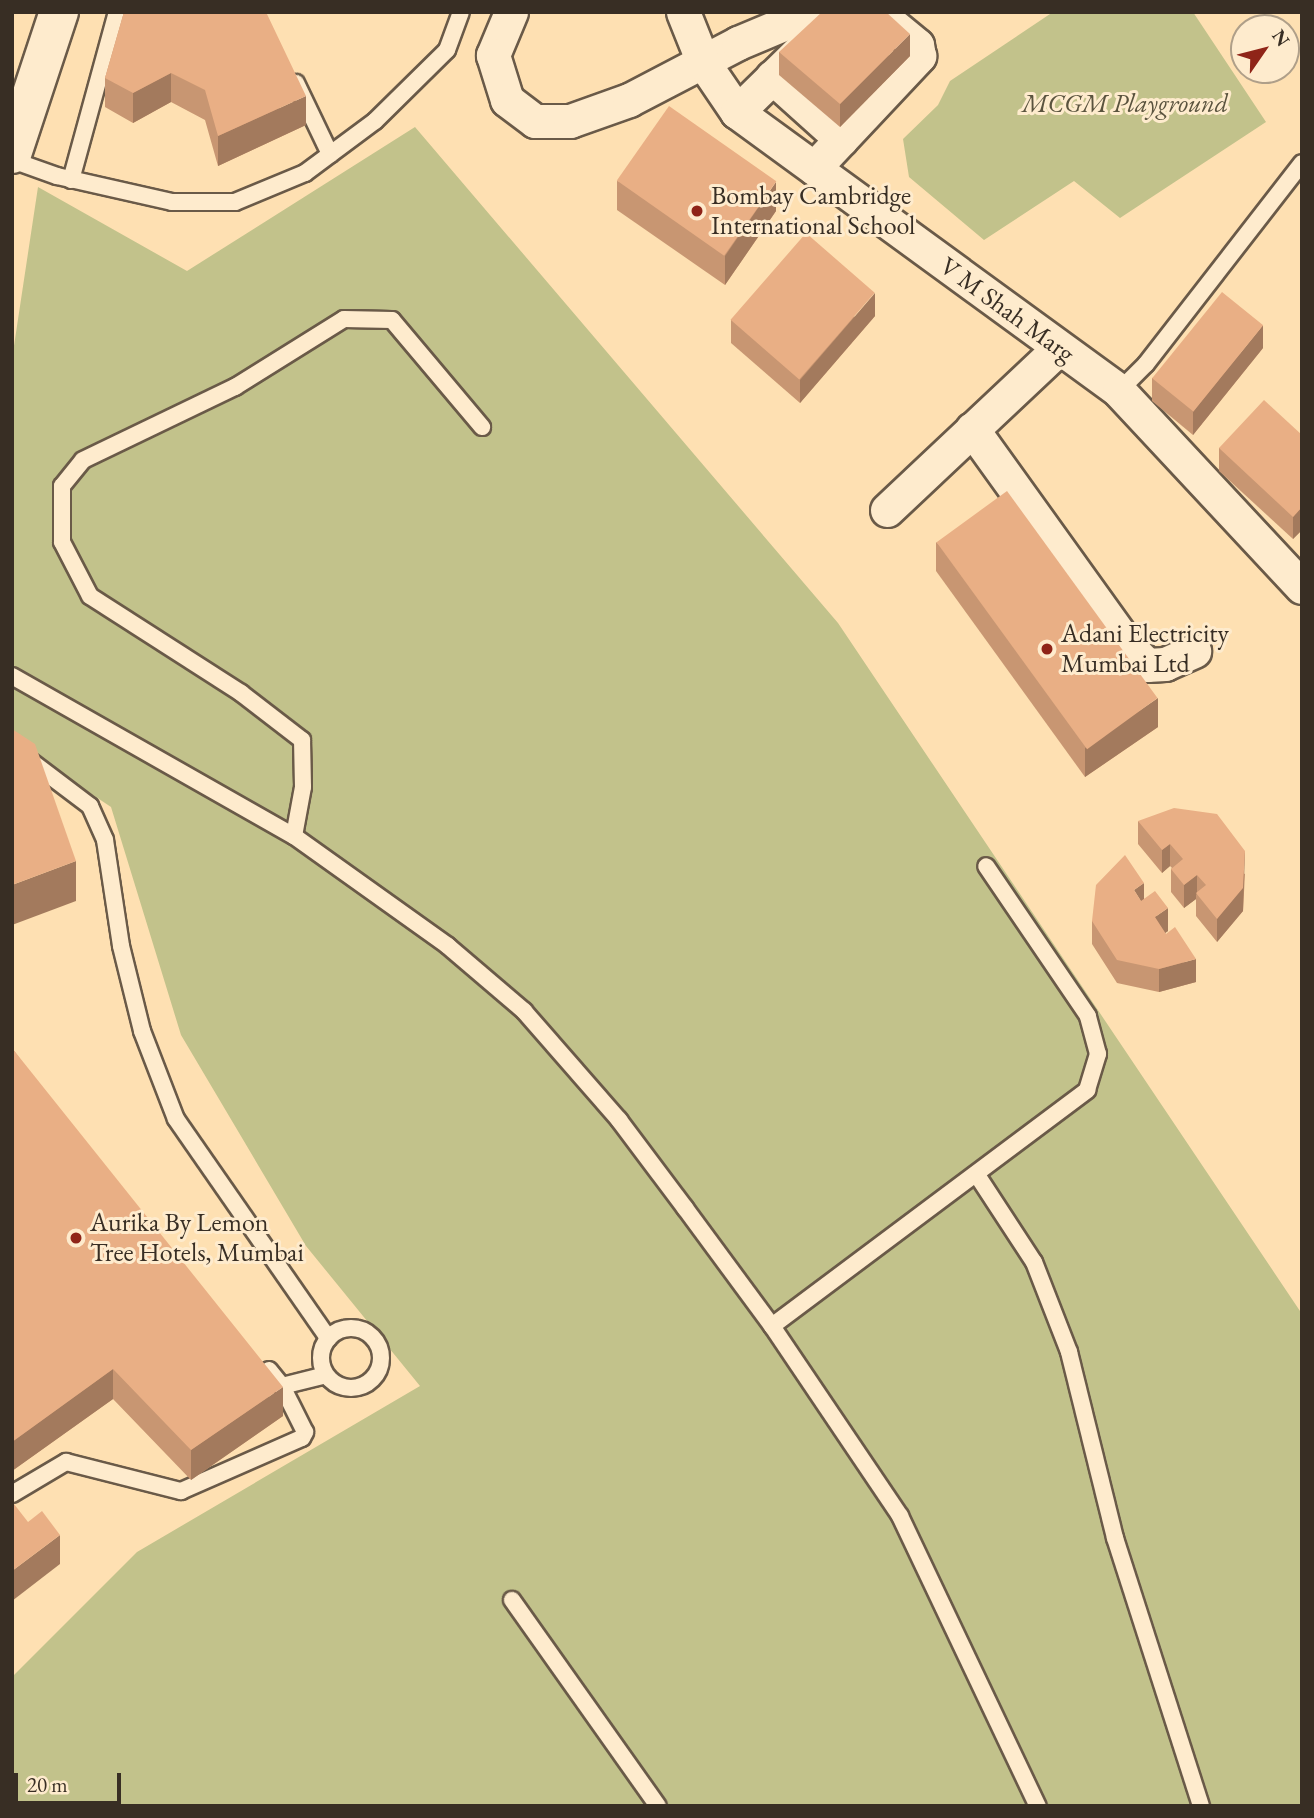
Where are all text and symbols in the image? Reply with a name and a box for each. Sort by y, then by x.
north arrow [1230,14,1300,84]
text: N [1266,24,1296,51]
park label: MCGM Playground [1022,88,1228,120]
place label: Bombay Cambridge International School [711,180,915,242]
marker: Bombay Cambridge International School [689,203,705,219]
street label: V M Shah Marg [934,251,1080,369]
place label: Adani Electricity Mumbai Ltd [1061,618,1229,680]
marker: Adani Electricity Mumbai Ltd [1039,641,1055,657]
place label: Aurika By Lemon Tree Hotels, Mumbai [90,1207,304,1268]
marker: Aurika By Lemon Tree Hotels, Mumbai [68,1230,84,1246]
scale bar [18,1758,124,1802]
text: 20 m [27,1771,68,1798]

